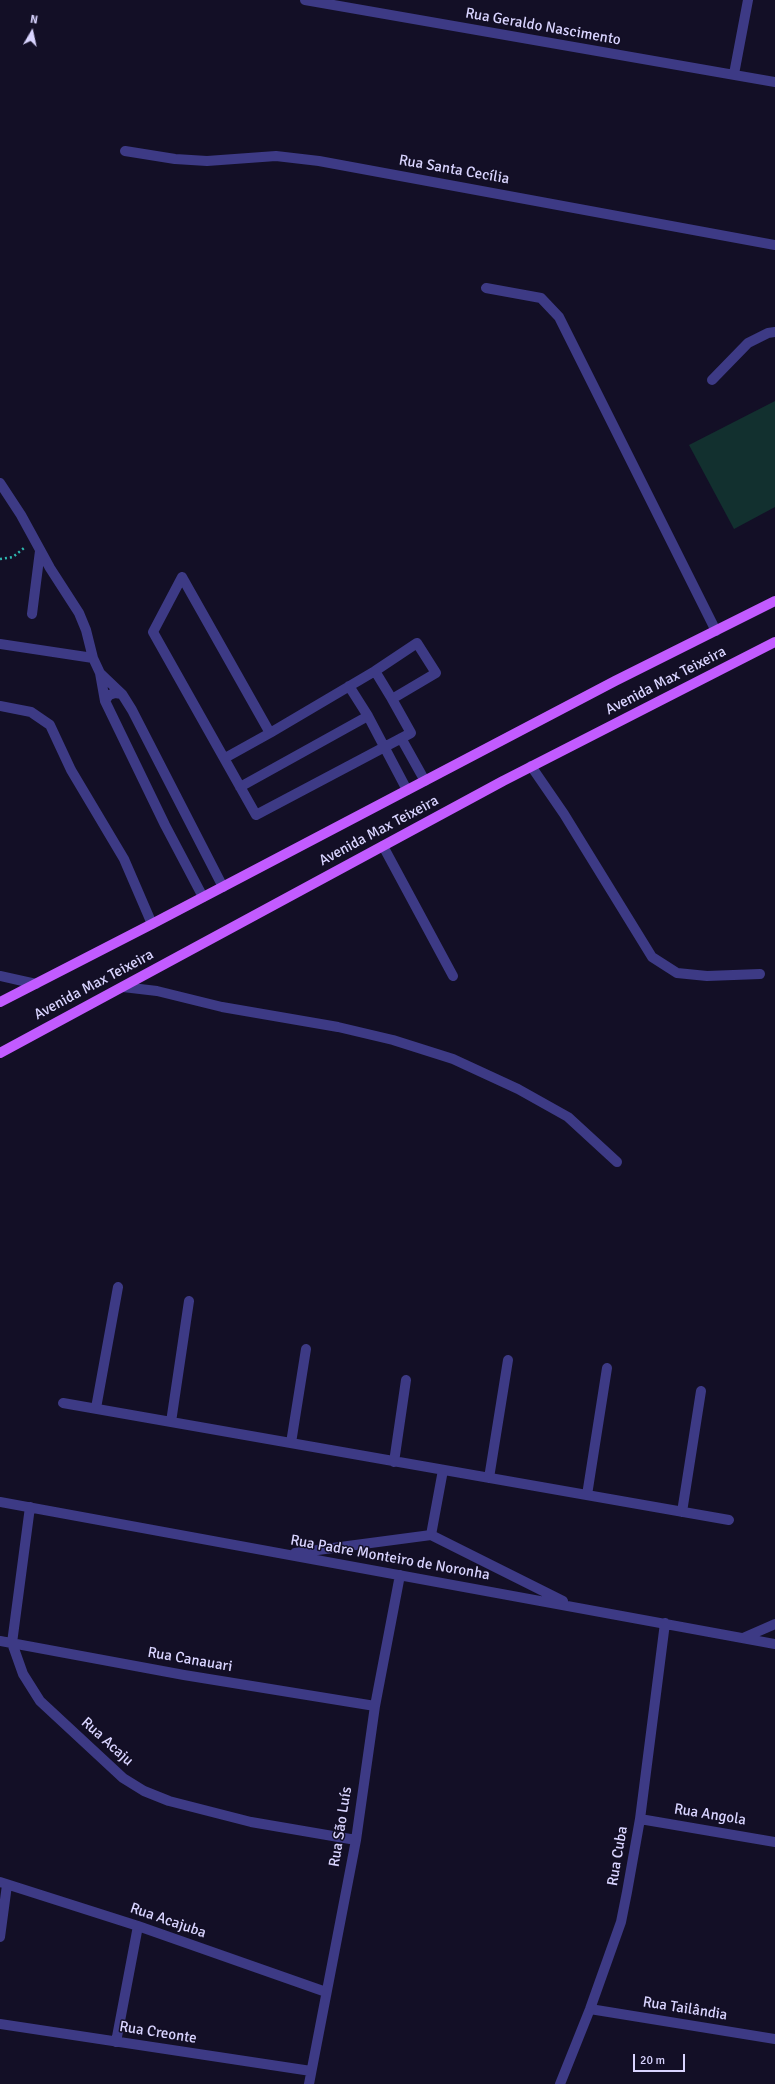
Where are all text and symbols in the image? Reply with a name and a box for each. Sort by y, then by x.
street label: Rua Geraldo Nascimento [464,4,622,50]
north arrow [12,12,52,52]
text: N [29,13,39,27]
street label: Rua Santa Cecília [397,151,511,189]
street label: Avenida Max Teixeira [603,643,729,719]
street label: Avenida Max Teixeira [316,792,442,870]
street label: Avenida Max Teixeira [31,946,157,1024]
street label: Rua Padre Monteiro de Noronha [289,1532,491,1584]
street label: Rua Canauari [146,1644,234,1676]
street label: Rua Acaju [77,1714,137,1770]
street label: Rua São Luís [326,1786,356,1868]
street label: Rua Angola [673,1800,747,1830]
street label: Rua Cuba [604,1825,632,1887]
street label: Rua Acajuba [128,1900,208,1942]
street label: Rua Tailândia [641,1993,729,2025]
street label: Rua Creonte [118,2018,198,2048]
scale bar [635,2046,687,2072]
text: 20 m [640,2053,665,2068]

